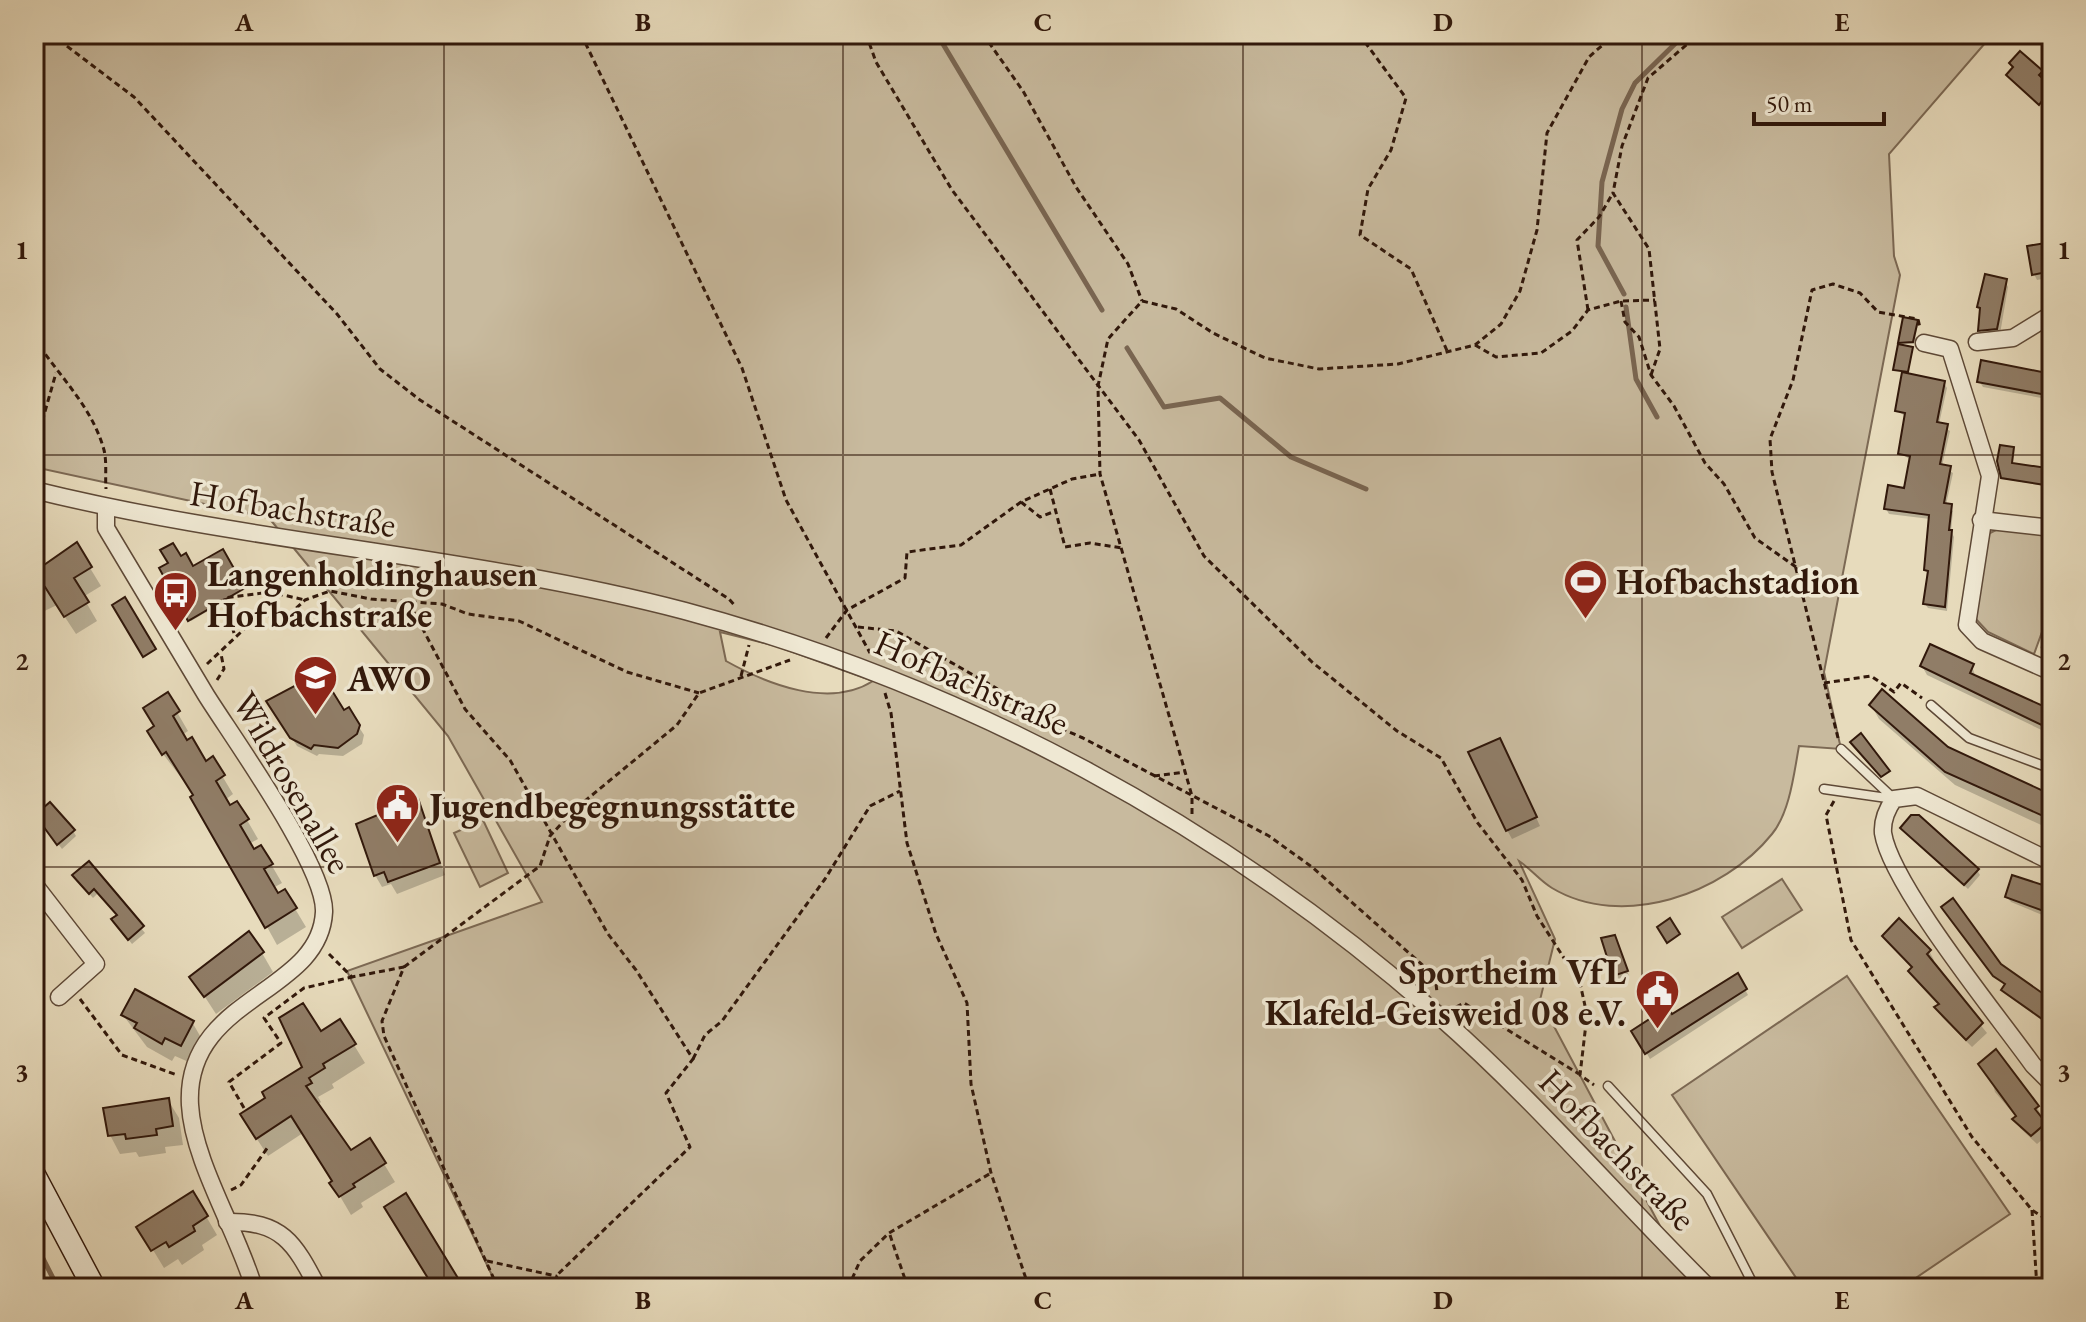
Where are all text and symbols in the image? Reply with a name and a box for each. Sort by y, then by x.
text: A [234,5,254,39]
text: B [635,5,651,39]
text: C [1034,5,1052,39]
text: D [1433,5,1453,39]
text: E [1835,5,1850,39]
scale bar [1754,76,1884,126]
text: 50 m [1766,88,1813,119]
text: 1 [15,233,29,267]
text: 1 [2057,233,2071,267]
street label: Hofbachstraße [187,469,399,548]
place label: Langenholdinghausen Hofbachstraße [207,550,538,638]
sports icon: Hofbachstadion [1561,557,1609,620]
place label: Hofbachstadion [1616,558,1859,605]
bus stop icon: Langenholdinghausen Hofbachstraße [152,570,200,633]
street label: Hofbachstraße [867,619,1076,746]
text: 2 [15,644,29,678]
text: 2 [2057,644,2071,678]
school or university icon: AWO [292,654,340,717]
place label: AWO [346,655,431,702]
street label: Wildrosenallee [222,683,363,881]
public building icon: Jugendbegegnungsstätte [374,781,422,844]
place label: Jugendbegegnungsstätte [426,782,795,829]
place label: Sportheim VfL Klafeld-Geisweid 08 e.V. [1265,948,1626,1036]
public building icon: Sportheim VfL Klafeld-Geisweid 08 e.V. [1633,968,1681,1031]
text: 3 [15,1055,29,1089]
text: 3 [2057,1055,2071,1089]
street label: Hofbachstraße [1529,1058,1707,1240]
text: A [234,1283,254,1317]
text: B [635,1283,651,1317]
text: C [1034,1283,1052,1317]
text: D [1433,1283,1453,1317]
text: E [1835,1283,1850,1317]

